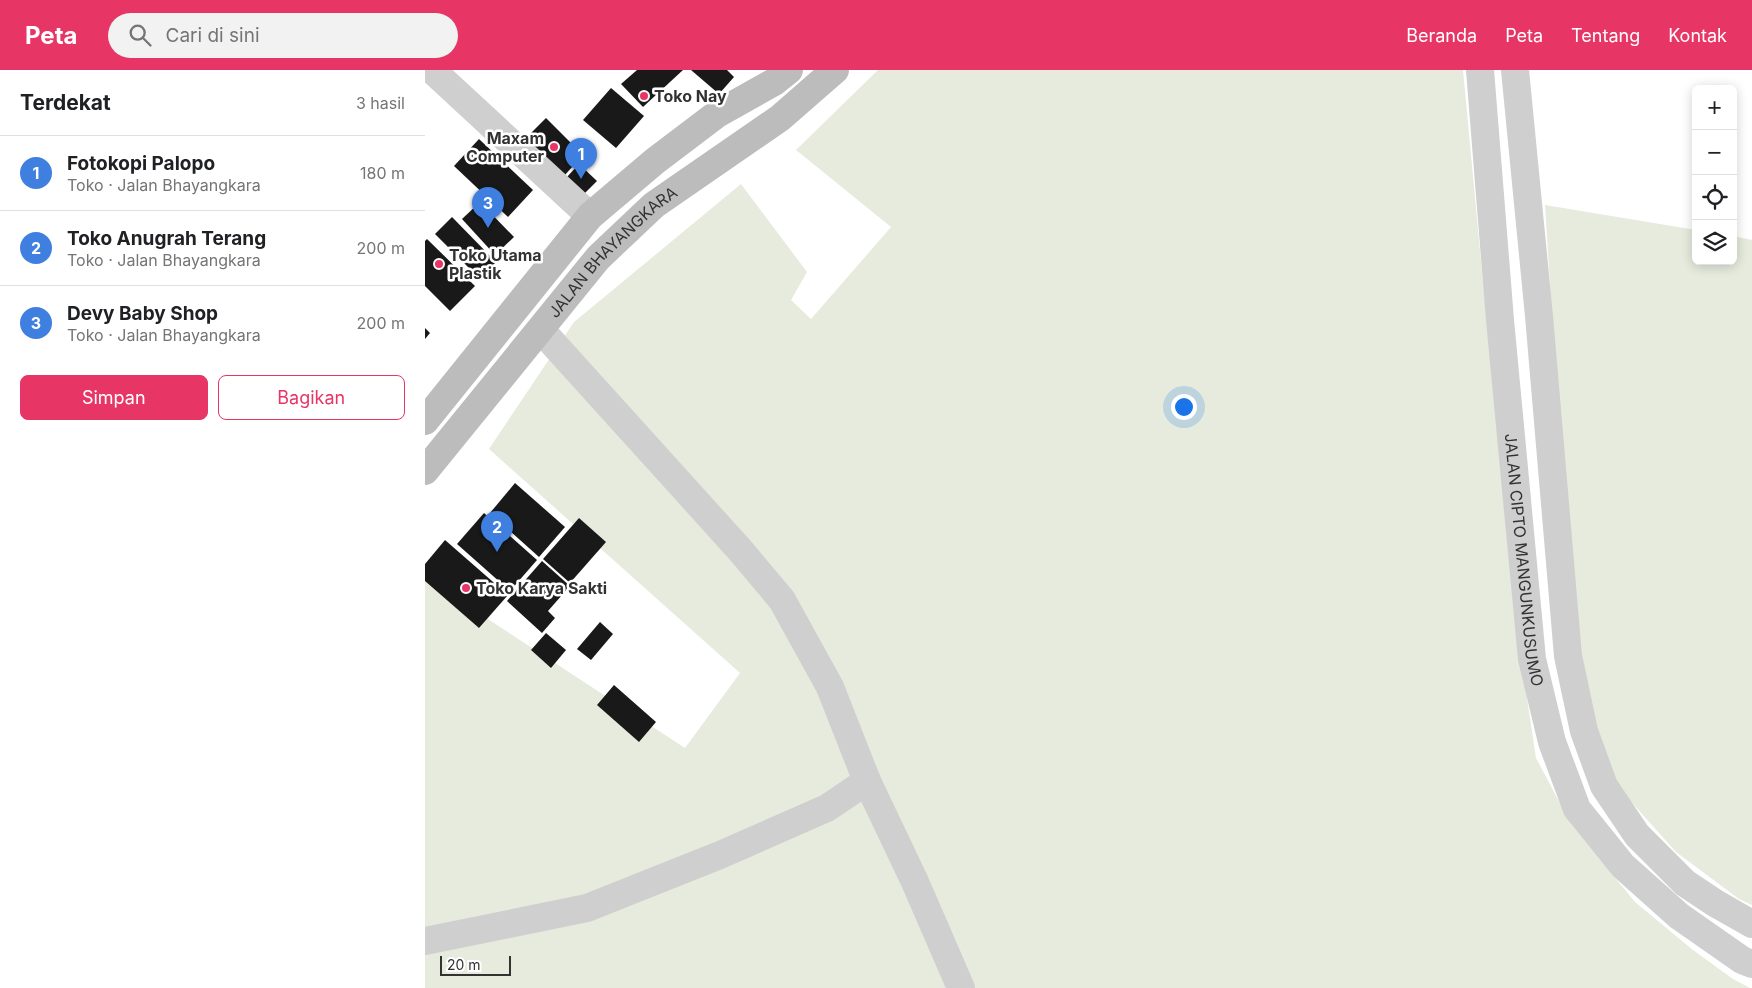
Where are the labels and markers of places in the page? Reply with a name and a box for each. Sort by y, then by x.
place label: Toko Nay [654,86,727,106]
marker: Toko Nay [638,90,650,102]
place label: Maxam Computer [466,128,544,166]
pin: 1 [565,138,597,179]
marker: Maxam Computer [548,141,560,153]
pin: 3 [472,187,504,228]
place label: Toko Utama Plastik [449,245,542,283]
marker: Toko Utama Plastik [433,258,445,270]
pin: 2 [481,511,513,552]
place label: Toko Karya Sakti [476,578,607,598]
marker: Toko Karya Sakti [460,582,472,594]

